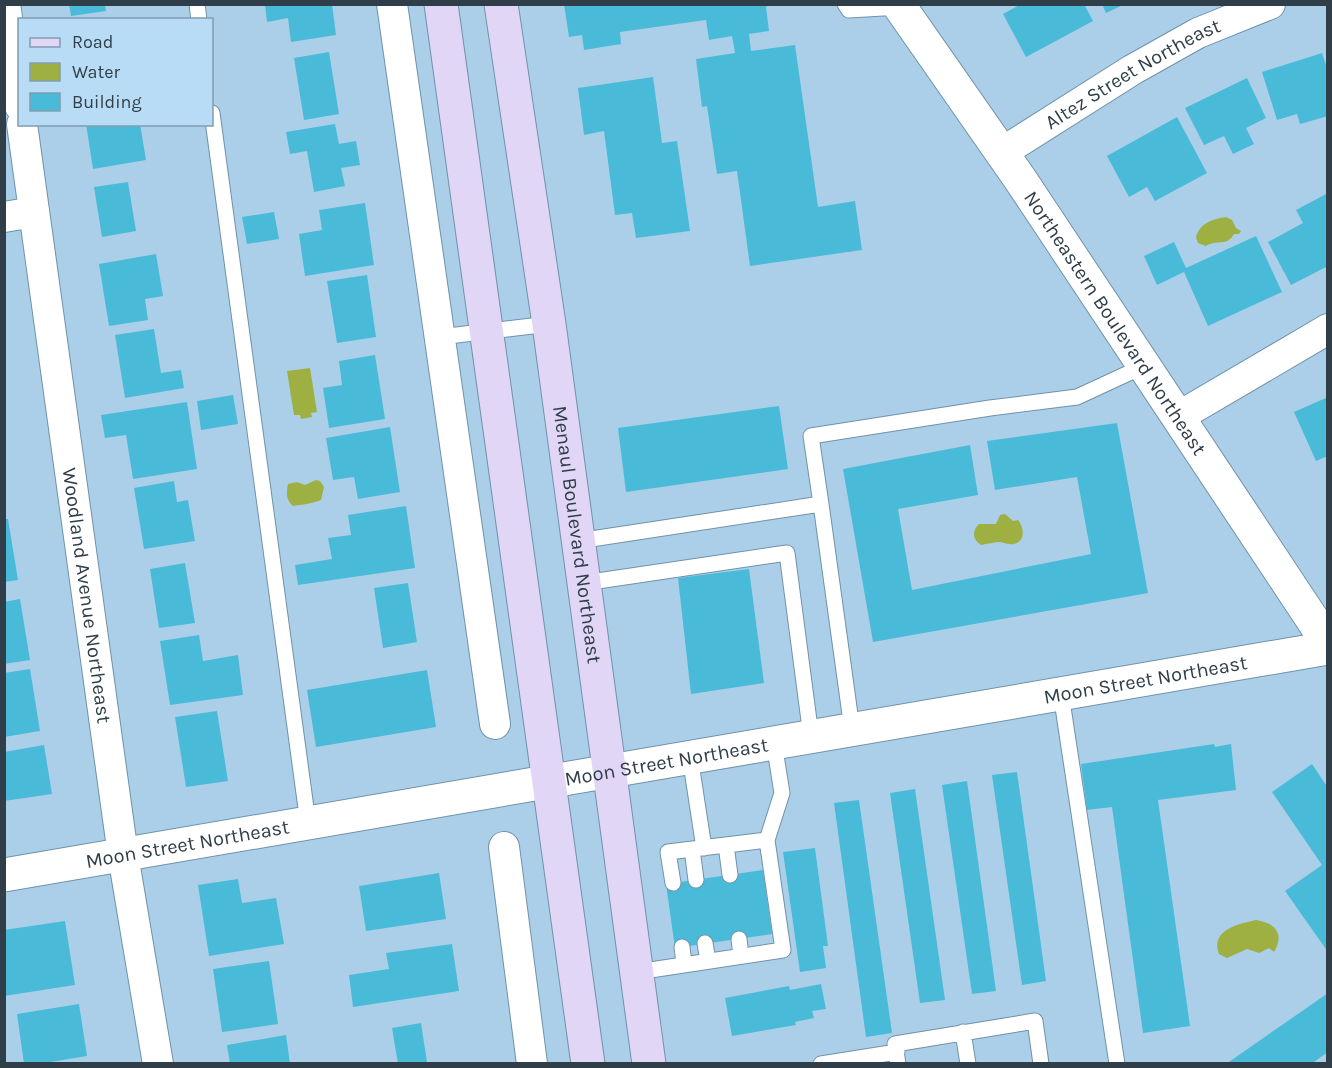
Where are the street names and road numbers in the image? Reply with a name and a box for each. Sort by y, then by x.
street label: Altez Street Northeast [1041,14,1224,134]
street label: Northeastern Boulevard Northeast [1019,187,1211,460]
street label: Menaul Boulevard Northeast [548,404,606,665]
street label: Woodland Avenue Northeast [58,466,116,725]
street label: Moon Street Northeast [1042,651,1249,709]
street label: Moon Street Northeast [563,733,770,791]
street label: Moon Street Northeast [84,815,291,873]

